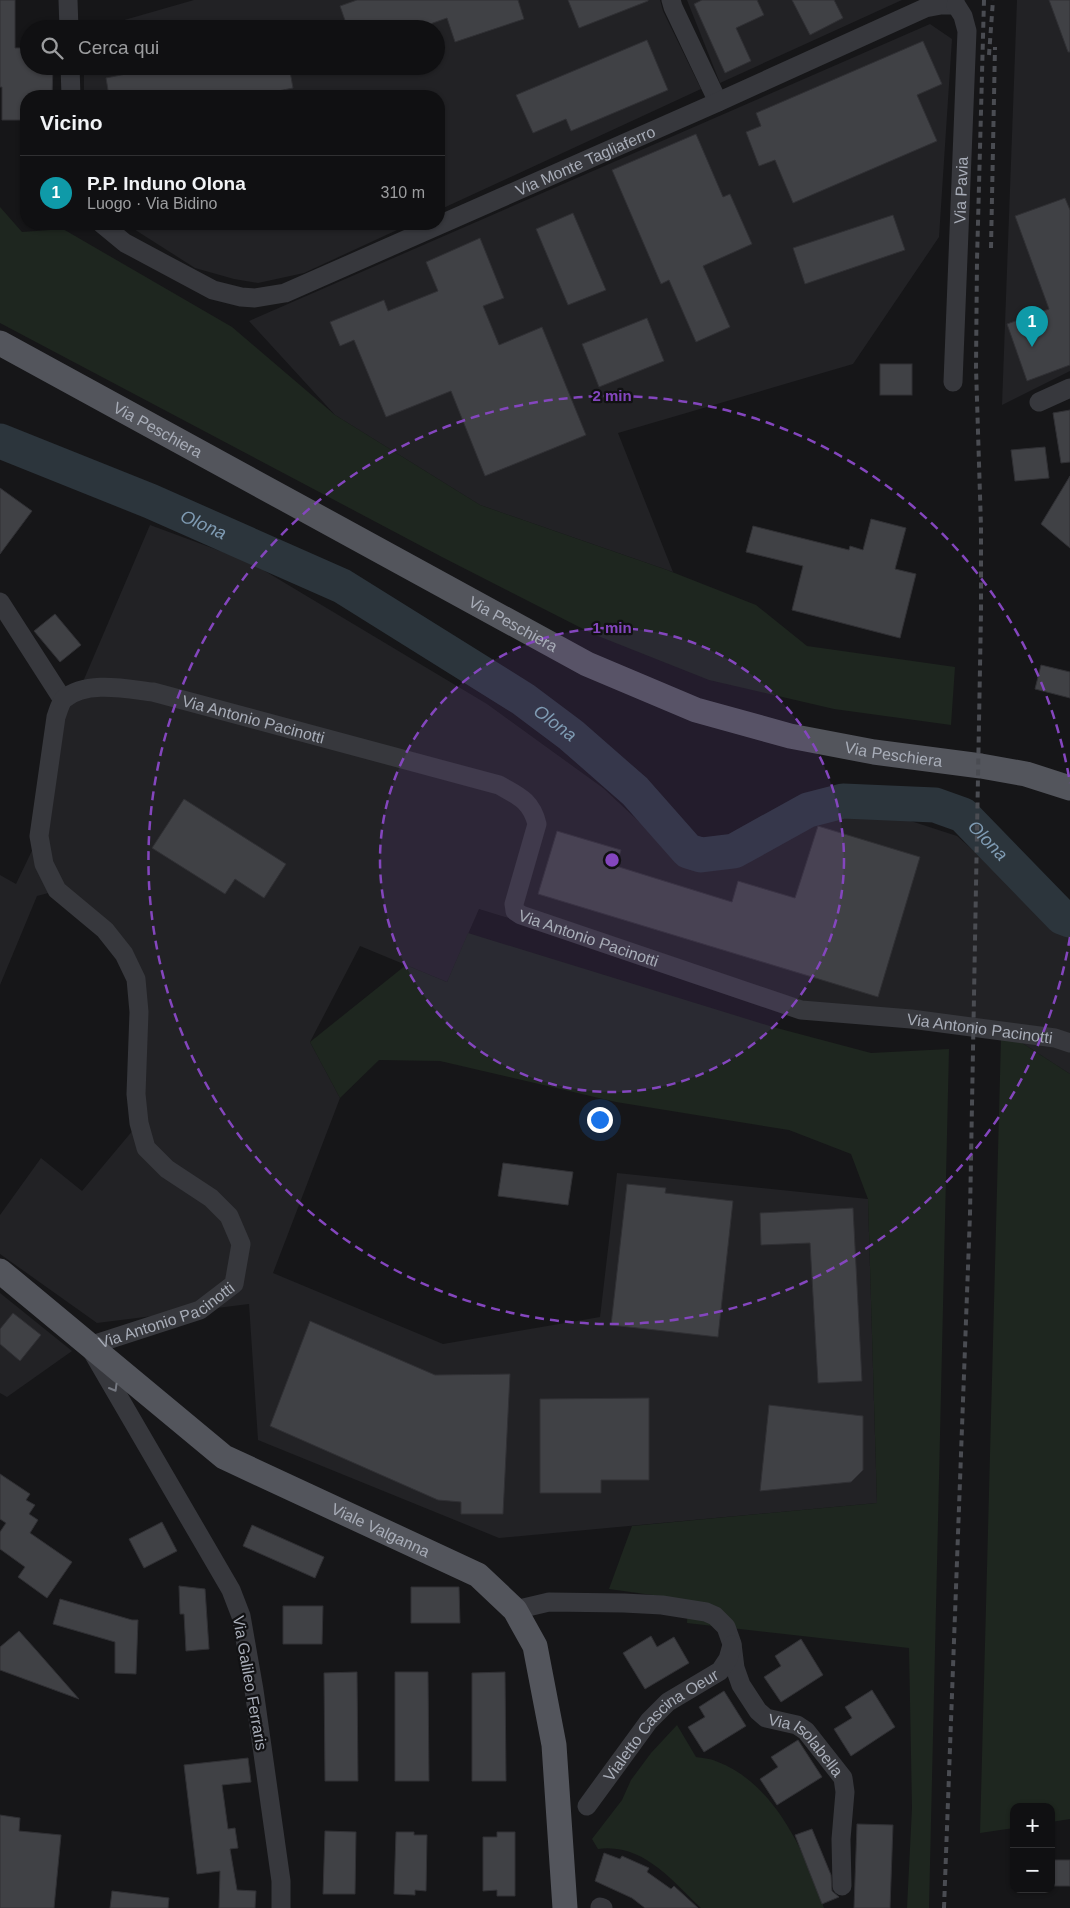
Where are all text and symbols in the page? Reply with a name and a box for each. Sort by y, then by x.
search box [20,20,445,75]
icon: search [38,34,66,62]
text: Cerca qui [78,37,159,58]
text: Vicino [40,111,103,134]
street label: Via Monte Tagliaferro [513,122,658,199]
street label: Via Pavia [951,156,970,224]
text: P.P. Induno Olona [87,173,246,194]
text: 1 [52,184,60,201]
text: 310 m [381,184,425,201]
text: Luogo · Via Bidino [87,195,217,212]
pin: 1 [1016,306,1048,347]
text: 2 min [592,387,632,404]
street label: Via Peschiera [111,398,205,460]
water label: Olona [177,506,229,544]
street label: Via Peschiera [466,593,561,655]
text: 1 min [592,619,632,636]
street label: Via Antonio Pacinotti [180,692,326,746]
water label: Olona [530,701,580,745]
street label: Via Peschiera [843,738,943,769]
water label: Olona [964,816,1012,865]
centre of rings [603,851,621,869]
street label: Via Antonio Pacinotti [517,906,661,970]
street label: Via Antonio Pacinotti [906,1010,1054,1046]
your location [587,1107,613,1133]
street label: Via Antonio Pacinotti [96,1279,237,1351]
one-way arrow [108,1382,118,1391]
street label: Viale Valganna [329,1500,433,1560]
street label: Via Galileo Ferraris [230,1614,270,1752]
street label: Vialetto Cascina Oeur [600,1665,722,1784]
street label: Via Isolabella [767,1710,847,1780]
map controls [1010,1803,1055,1893]
button: + [1010,1803,1055,1848]
button: − [1010,1848,1055,1893]

